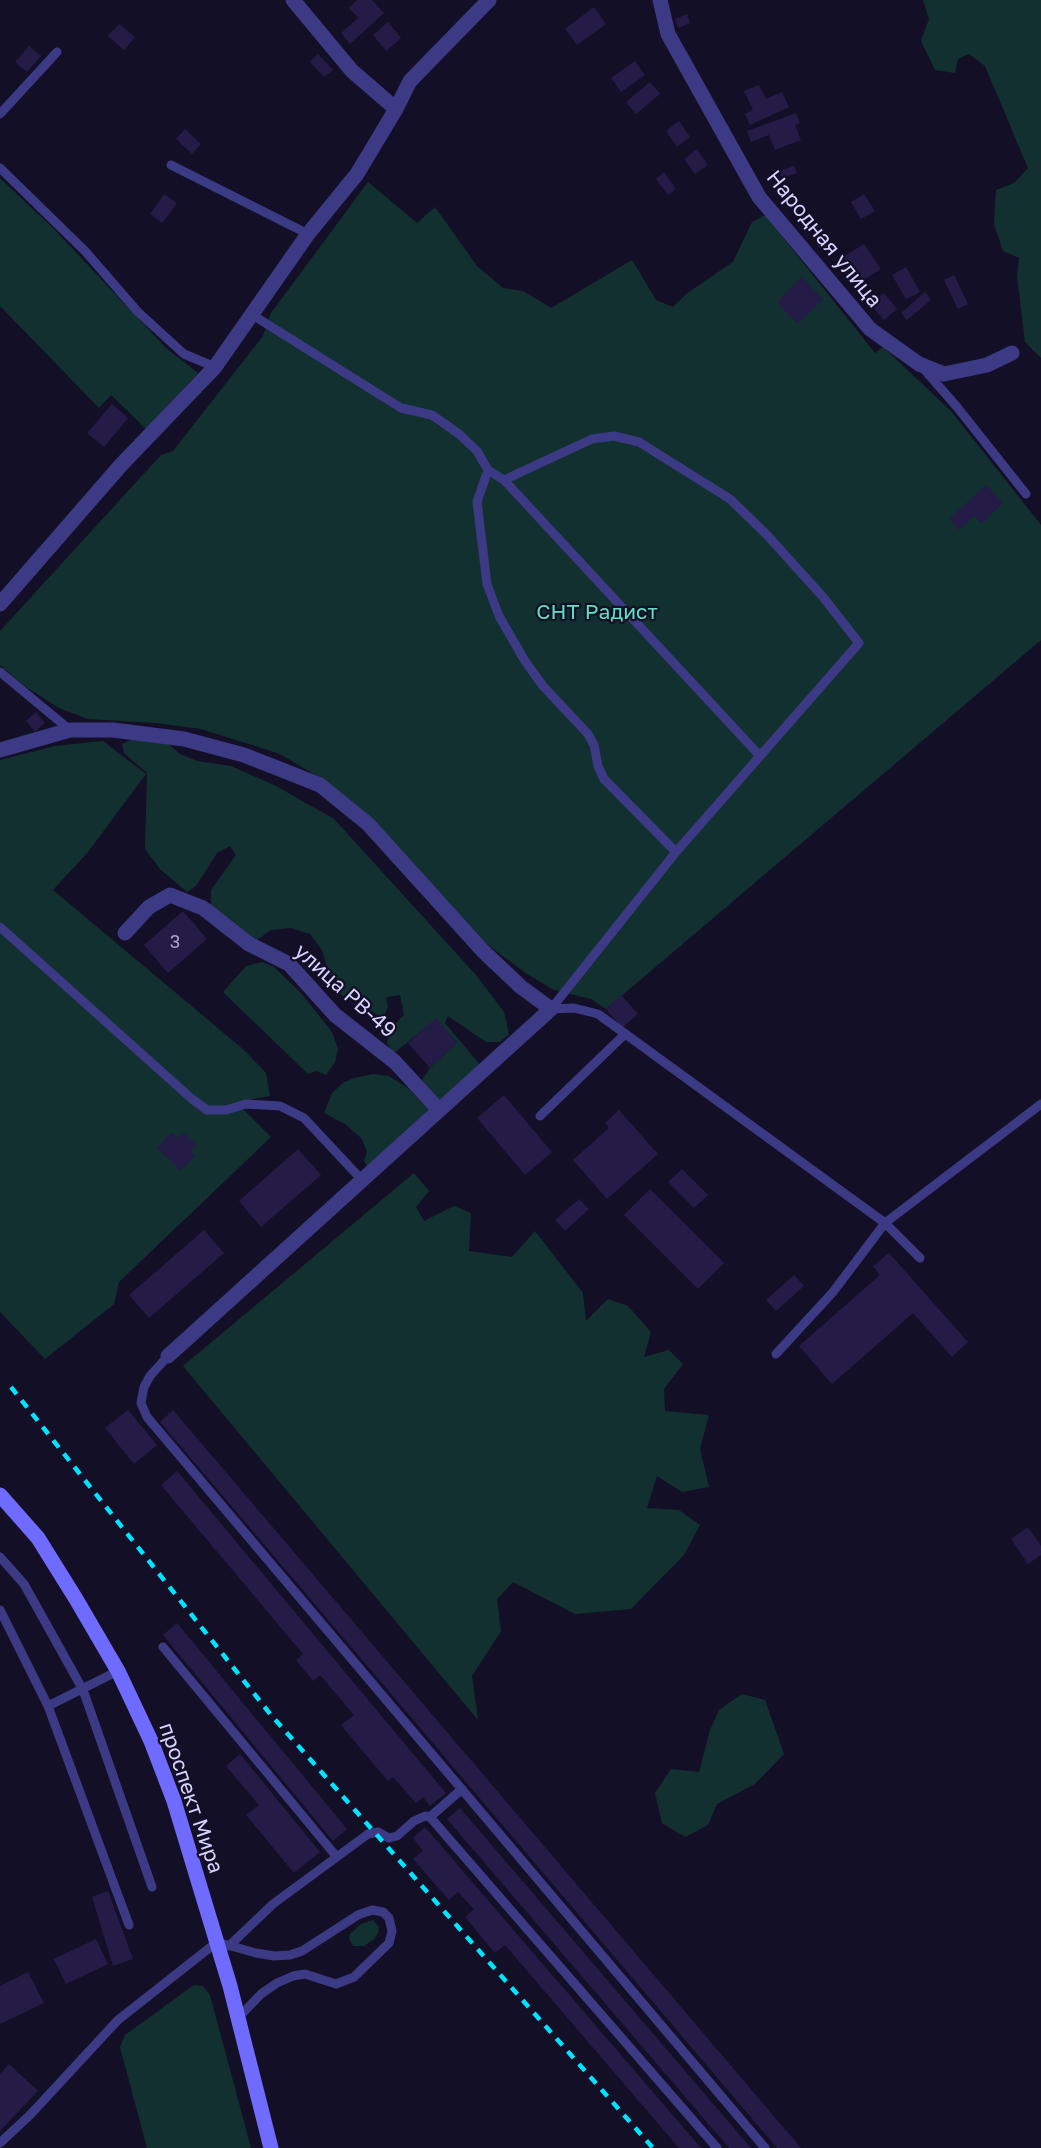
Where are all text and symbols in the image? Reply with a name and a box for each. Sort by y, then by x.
street label: Народная улица [761,165,887,313]
park label: СНТ Радист [536,599,658,625]
house number: 3 [170,931,180,953]
street label: улица РВ-49 [289,939,401,1043]
street label: проспект Мира [153,1719,229,1877]

